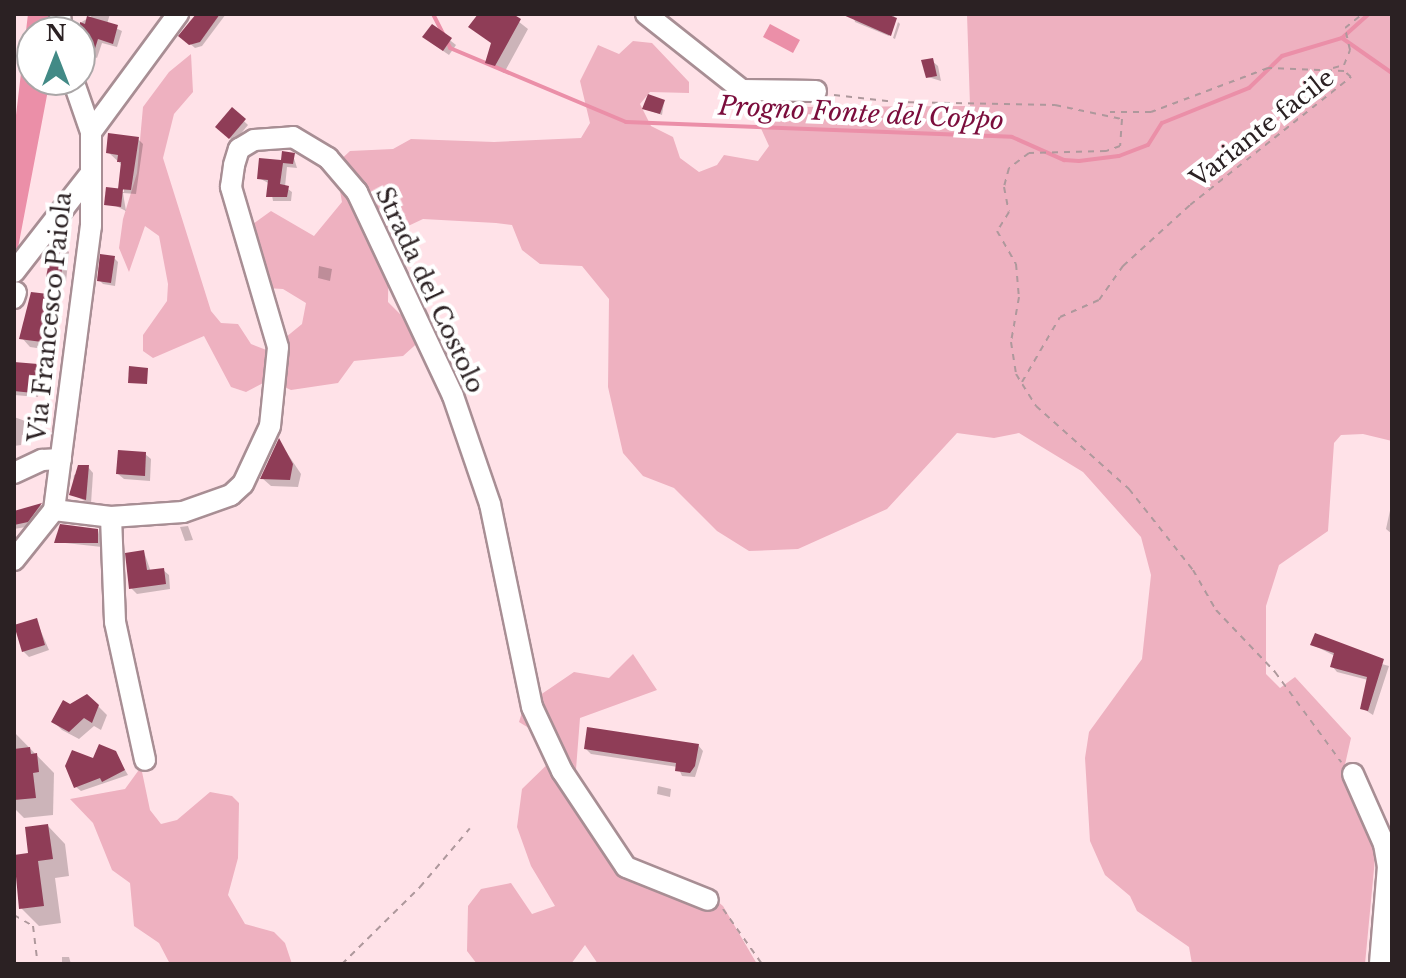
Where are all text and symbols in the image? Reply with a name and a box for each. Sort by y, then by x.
north arrow [16,16,96,96]
text: N [46,20,66,47]
street label: Variante facile [1184,63,1340,193]
water label: Progno Fonte del Coppo [717,91,1005,137]
street label: Strada del Costolo [370,182,490,398]
street label: Via Francesco Paiola [23,190,77,444]

